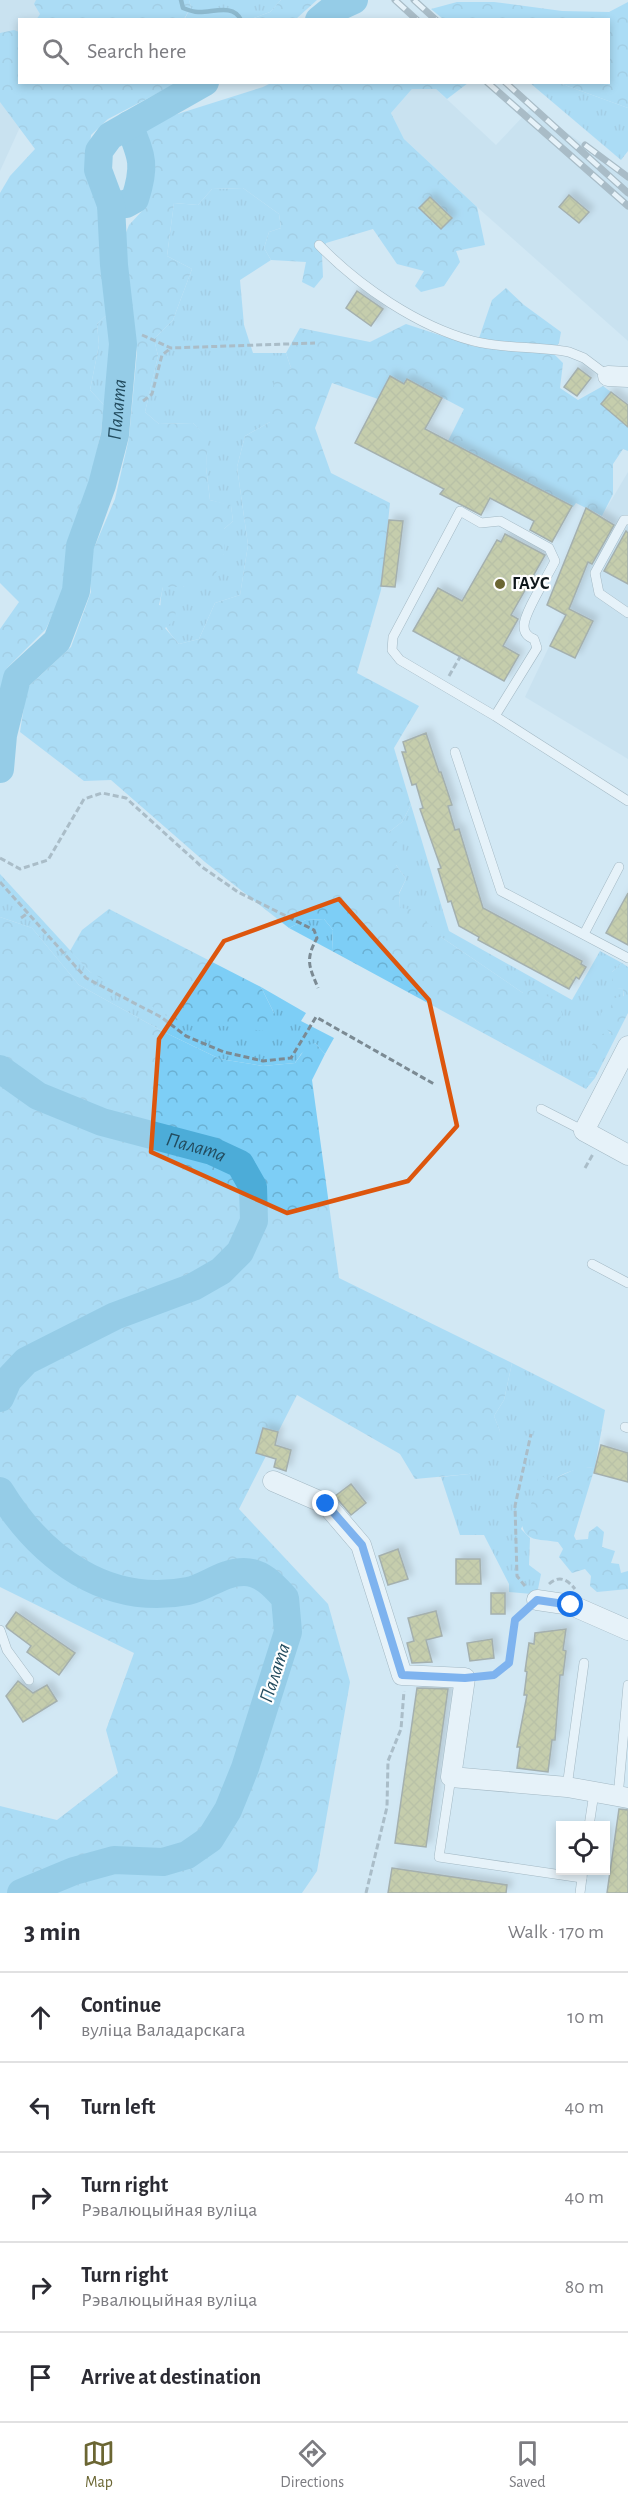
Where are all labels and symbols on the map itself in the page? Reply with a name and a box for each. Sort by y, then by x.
water label: Палата [105,378,130,441]
place label: ГАУС [512,575,550,593]
marker: ГАУС [493,577,507,591]
water label: Палата [164,1129,229,1166]
route end [312,1490,338,1516]
route start [557,1591,583,1617]
water label: Палата [256,1641,294,1705]

